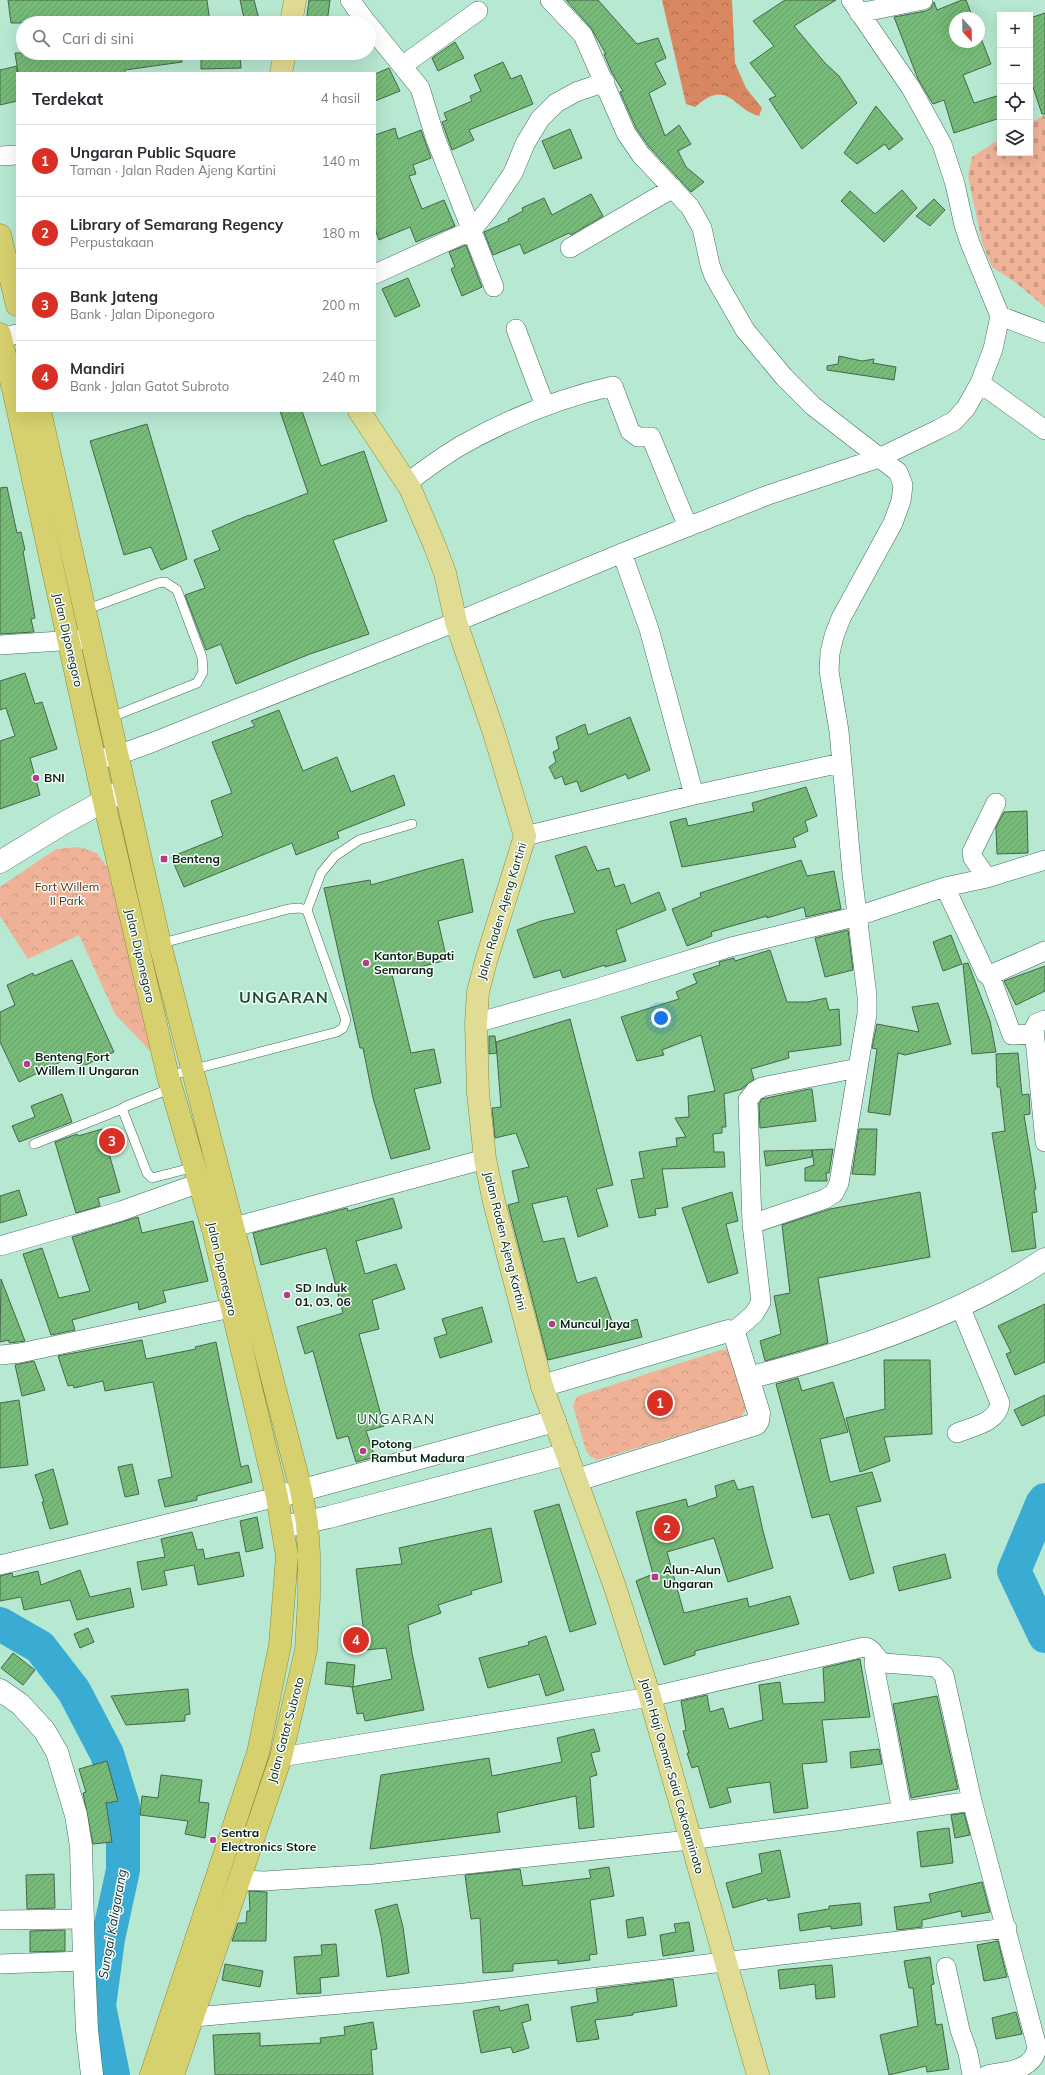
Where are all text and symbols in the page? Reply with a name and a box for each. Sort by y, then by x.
north arrow [949,12,985,48]
map controls [997,12,1033,156]
button: + [997,12,1033,48]
search box [16,16,376,60]
icon: search [30,27,52,49]
text: Cari di sini [62,29,134,48]
button: − [997,48,1033,84]
button: locate [997,84,1033,120]
text: Terdekat [32,88,103,109]
text: 4 hasil [321,90,360,106]
button: layers [997,120,1033,156]
text: Ungaran Public Square [70,143,236,162]
text: 1 [41,153,49,169]
text: 140 m [322,153,360,169]
text: Taman · Jalan Raden Ajeng Kartini [70,162,276,178]
text: Library of Semarang Regency [70,215,283,234]
text: 2 [41,225,49,241]
text: 180 m [322,225,360,241]
text: Perpustakaan [70,234,154,250]
text: Bank Jateng [70,287,158,306]
text: 3 [41,297,49,313]
text: 200 m [322,297,360,313]
text: Bank · Jalan Diponegoro [70,306,215,322]
text: Mandiri [70,359,124,378]
text: 4 [41,369,49,385]
text: 240 m [322,369,360,385]
text: Bank · Jalan Gatot Subroto [70,378,229,394]
street label: Jalan Diponegoro [50,591,87,688]
place label: BNI [44,770,65,785]
marker: BNI [31,773,41,783]
street label: Jalan Raden Ajeng Kartini [473,840,530,981]
place label: Benteng [172,851,220,866]
marker: Benteng [159,854,169,864]
park label: Fort Willem II Park [35,879,99,908]
street label: Jalan Diponegoro [122,907,159,1004]
place label: Kantor Bupati Semarang [374,948,454,977]
marker: Kantor Bupati Semarang [361,958,371,968]
district label: UNGARAN [239,987,329,1007]
your location [651,1008,671,1028]
place label: Benteng Fort Willem II Ungaran [35,1049,139,1078]
marker: Benteng Fort Willem II Ungaran [22,1059,32,1069]
pin: 3 [99,1126,125,1156]
street label: Jalan Raden Ajeng Kartini [481,1170,530,1312]
street label: Jalan Diponegoro [204,1220,241,1317]
place label: SD Induk 01, 03, 06 [295,1280,351,1309]
marker: SD Induk 01, 03, 06 [282,1290,292,1300]
place label: Muncul Jaya [560,1316,630,1331]
marker: Muncul Jaya [547,1319,557,1329]
pin: 1 [647,1388,673,1418]
district label: UNGARAN [357,1410,435,1428]
place label: Potong Rambut Madura [371,1436,465,1465]
marker: Potong Rambut Madura [358,1446,368,1456]
pin: 2 [654,1513,680,1543]
place label: Alun-Alun Ungaran [663,1562,721,1591]
marker: Alun-Alun Ungaran [650,1572,660,1582]
pin: 4 [343,1625,369,1655]
street label: Jalan Gatot Subroto [264,1675,307,1785]
street label: Jalan Haji Oemar Said Cokroaminoto [637,1676,708,1876]
place label: Sentra Electronics Store [221,1825,317,1854]
marker: Sentra Electronics Store [208,1835,218,1845]
water label: Sungai Kaligarang [94,1868,130,1980]

